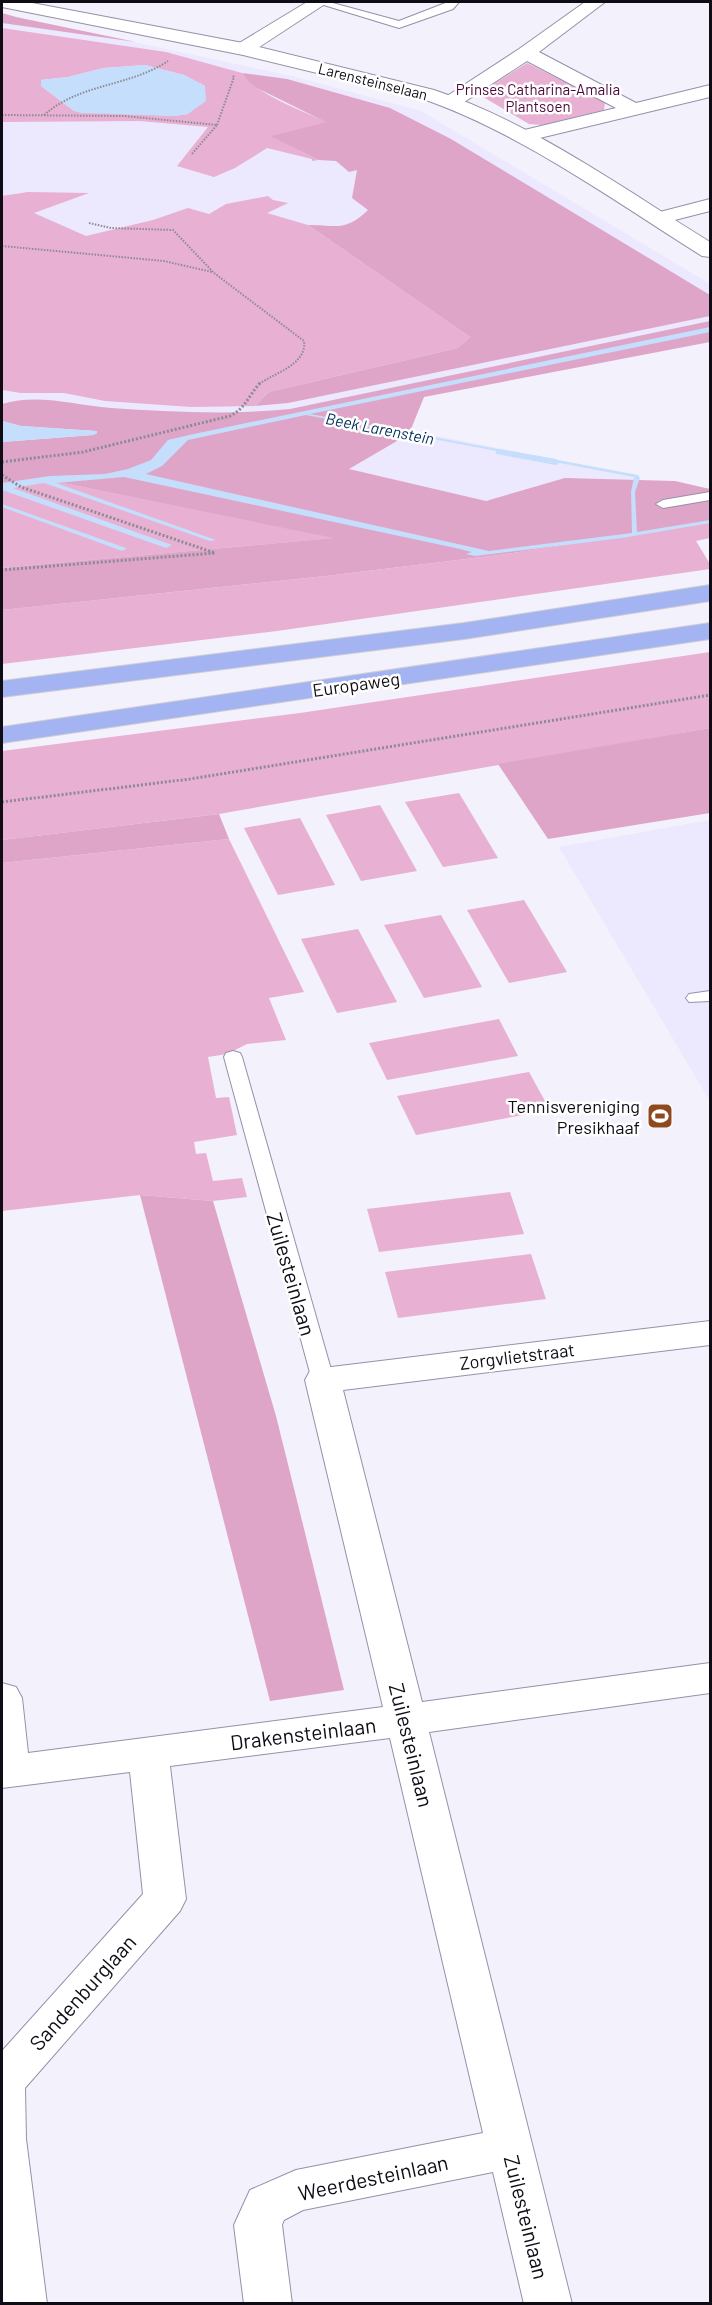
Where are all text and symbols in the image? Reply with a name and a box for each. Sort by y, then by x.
street label: Larensteinselaan [316,59,430,103]
park label: Prinses Catharina-Amalia Plantsoen [456,80,620,115]
water label: Beek Larenstein [324,408,436,448]
street label: Europaweg [311,667,401,701]
place label: Tennisvereniging Presikhaaf [508,1095,640,1138]
sports icon: Tennisvereniging Presikhaaf [645,1101,675,1131]
street label: Zuilesteinlaan [262,1210,322,1338]
street label: Zorgvlietstraat [458,1338,576,1374]
street label: Zuilesteinlaan [385,1680,439,1810]
street label: Drakensteinlaan [229,1712,377,1754]
street label: Sandenburglaan [24,1929,140,2055]
street label: Weerdesteinlaan [296,2149,450,2205]
street label: Zuilesteinlaan [500,2152,554,2282]

